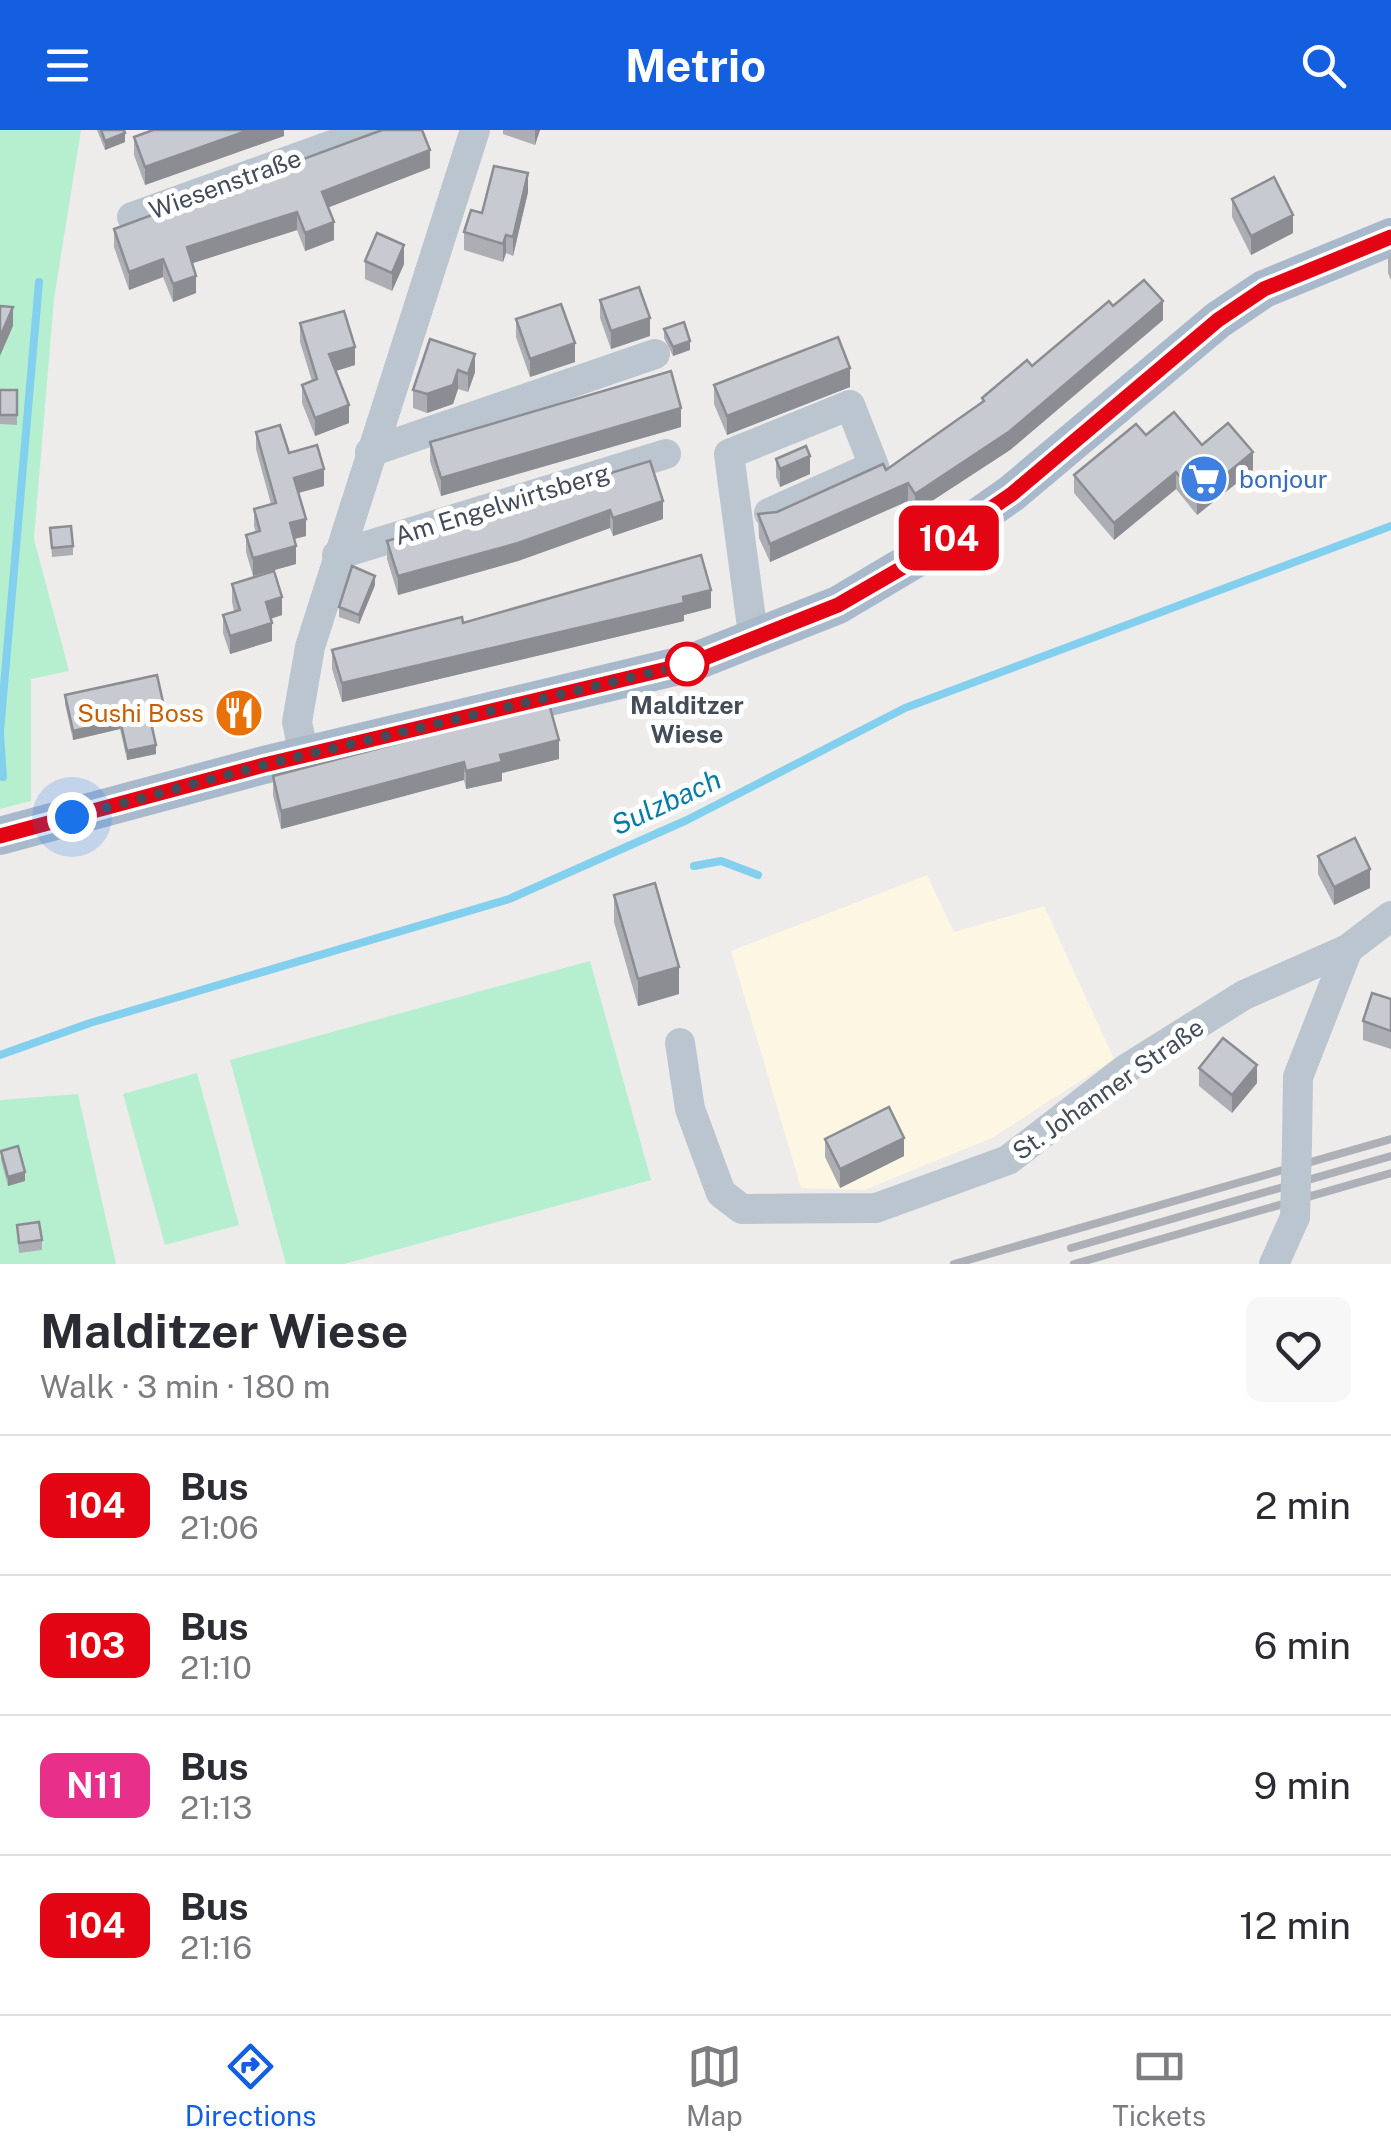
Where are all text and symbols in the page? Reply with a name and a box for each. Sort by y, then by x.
icon: menu [40,38,95,93]
icon: search [1296,38,1351,93]
text: Metrio [625,39,766,92]
street label: Wiesenstraße [145,143,305,225]
supermarket icon: bonjour [1178,453,1230,505]
street label: Am Engelwirtsberg [391,457,613,551]
place label: bonjour [1239,464,1328,494]
line badge: 104 [892,506,1006,570]
text: 104 [919,518,979,559]
marker: Malditzer Wiese [666,643,708,685]
restaurant icon: Sushi Boss [213,687,265,739]
place label: Malditzer Wiese [630,690,744,749]
place label: Sushi Boss [77,698,204,728]
water label: Sulzbach [606,762,726,841]
your location [47,792,97,842]
street label: St. Johanner Straße [1007,1012,1209,1166]
button: heart [1246,1297,1351,1402]
text: Malditzer Wiese [40,1302,408,1359]
text: Walk · 3 min · 180 m [40,1368,330,1405]
text: Bus [180,1464,249,1509]
text: 2 min [1255,1483,1351,1528]
text: 104 [65,1485,125,1526]
text: 21:06 [180,1509,259,1546]
text: Bus [180,1604,249,1649]
text: 6 min [1254,1623,1351,1668]
text: 103 [65,1625,125,1666]
text: 21:10 [180,1649,252,1686]
text: Bus [180,1744,249,1789]
text: 9 min [1254,1763,1351,1808]
text: N11 [66,1765,124,1806]
text: 21:13 [180,1789,253,1826]
text: Bus [180,1884,249,1929]
text: 12 min [1239,1903,1351,1948]
text: 104 [65,1905,125,1946]
text: 21:16 [180,1929,252,1966]
tab: Directions [185,2039,316,2132]
tab: Map [686,2039,743,2132]
tab: Tickets [1112,2039,1206,2132]

